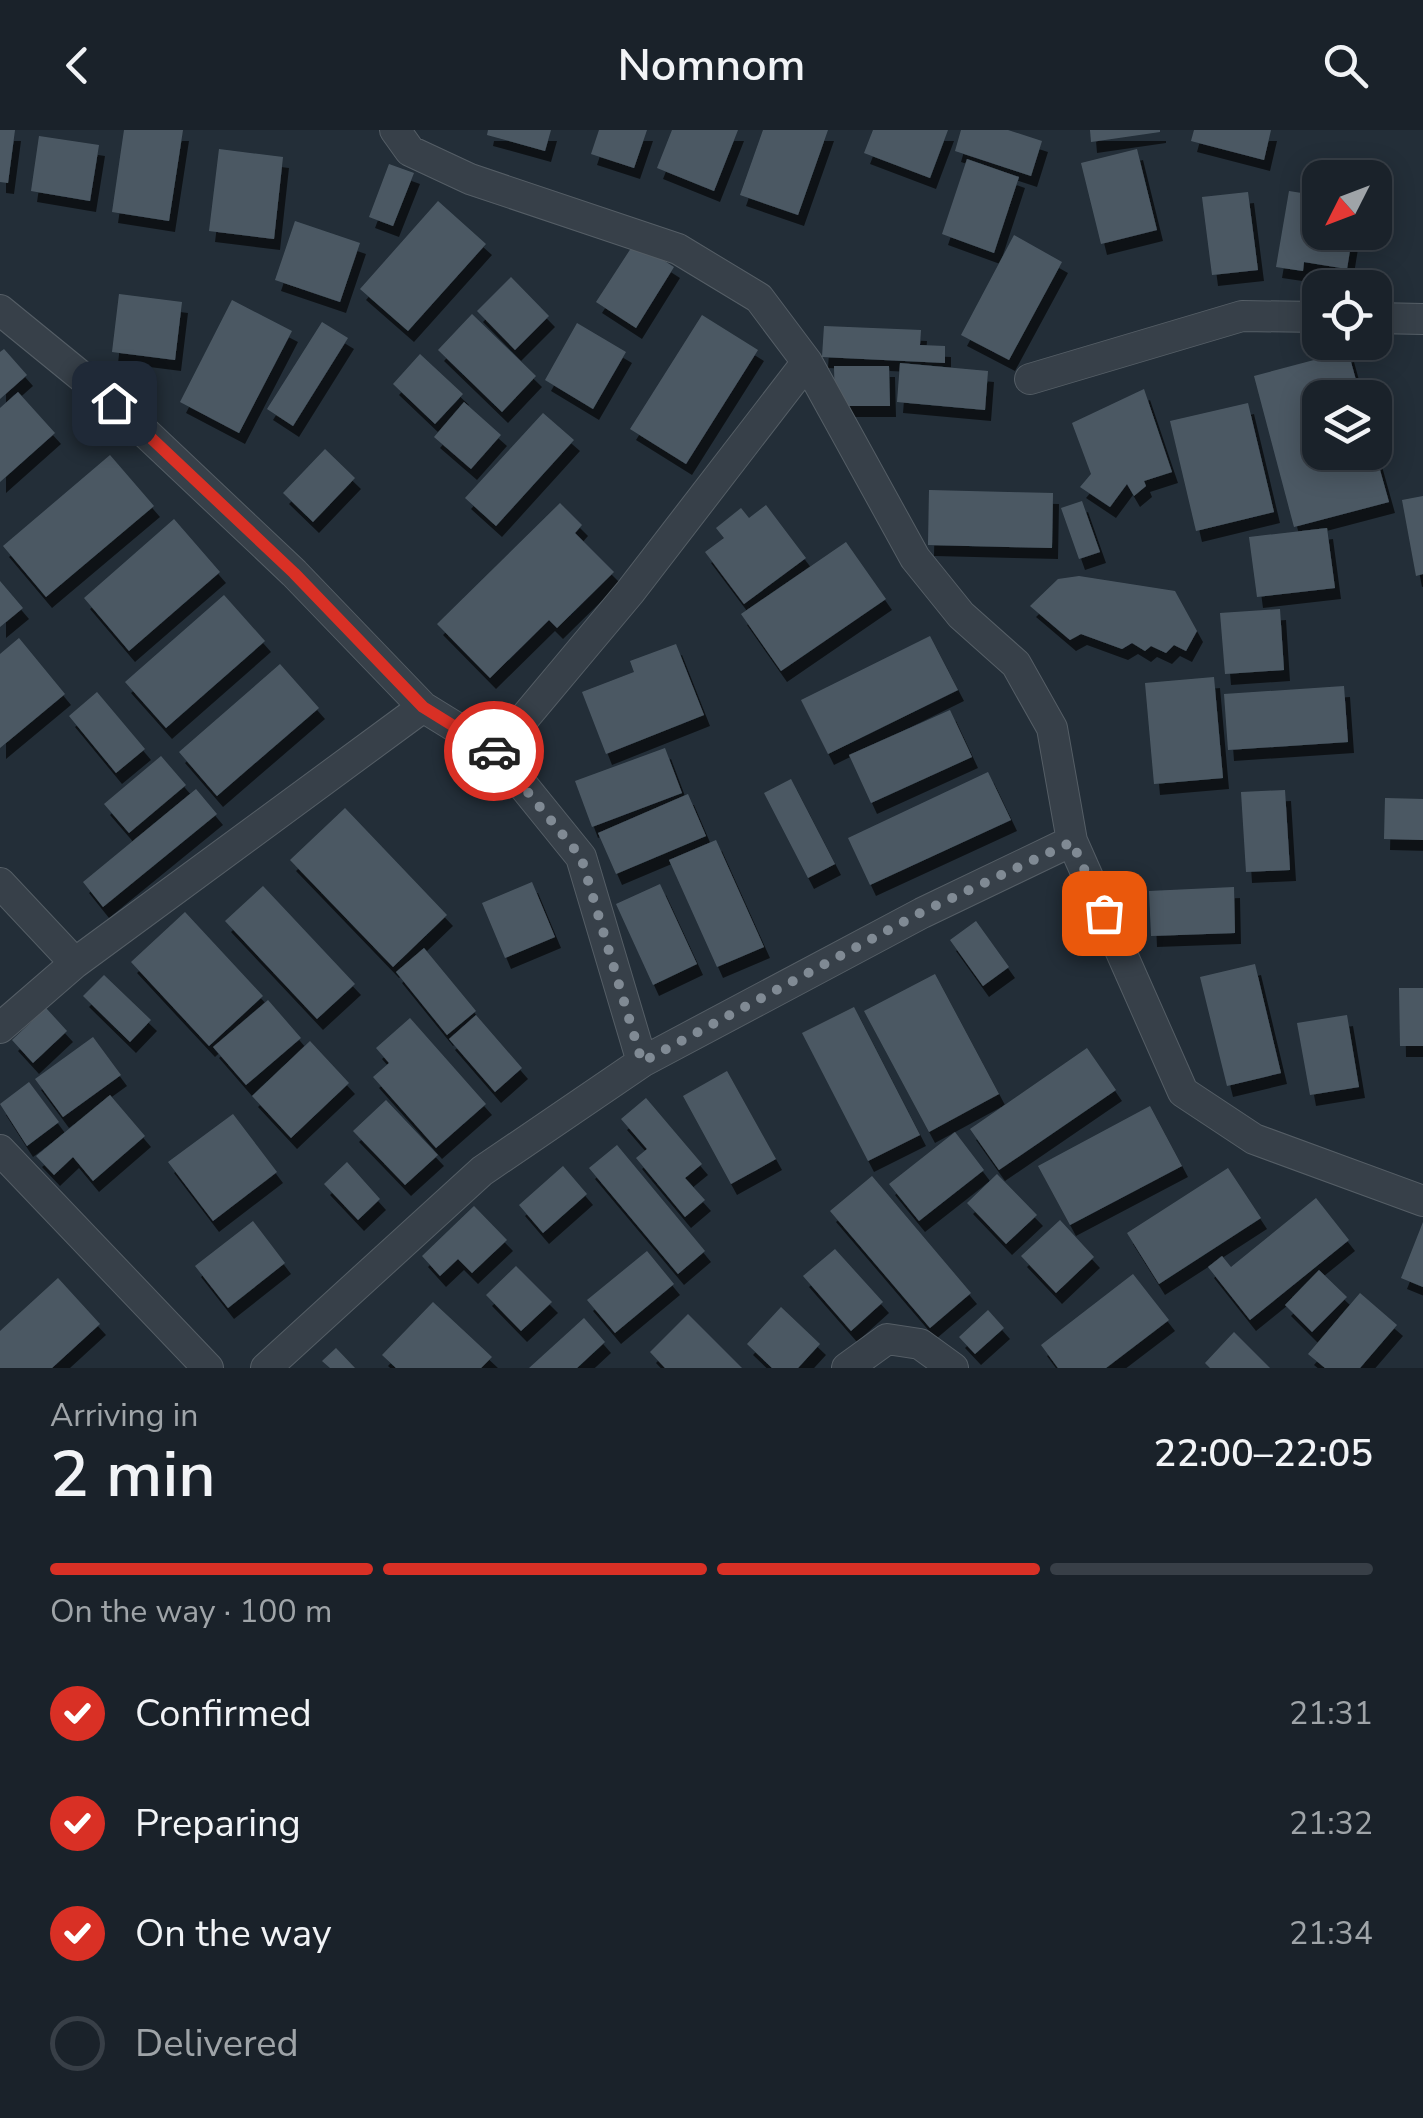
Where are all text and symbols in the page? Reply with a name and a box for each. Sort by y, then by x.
text: Nomnom [617,35,806,96]
icon: back [50,38,105,93]
icon: search [1318,38,1373,93]
north arrow [1302,160,1392,250]
map controls [1302,160,1392,470]
button: locate [1302,270,1392,360]
pin [72,361,157,446]
icon: home [87,376,142,431]
button: layers [1302,380,1392,470]
courier [444,701,544,801]
icon: car [467,724,522,779]
pin [1062,871,1147,956]
icon: bag [1077,886,1132,941]
text: Arriving in [50,1394,198,1437]
text: 22:00–22:05 [1154,1428,1373,1479]
text: 2 min [50,1430,216,1519]
text: On the way · 100 m [50,1590,332,1633]
icon: check [50,1686,105,1741]
text: Confirmed [135,1688,312,1739]
text: 21:31 [1289,1692,1373,1735]
icon: check [50,1796,105,1851]
text: Preparing [135,1798,301,1849]
text: 21:32 [1289,1802,1373,1845]
icon: check [50,1906,105,1961]
text: On the way [135,1908,331,1959]
text: 21:34 [1289,1912,1373,1955]
text: Delivered [135,2018,299,2069]

